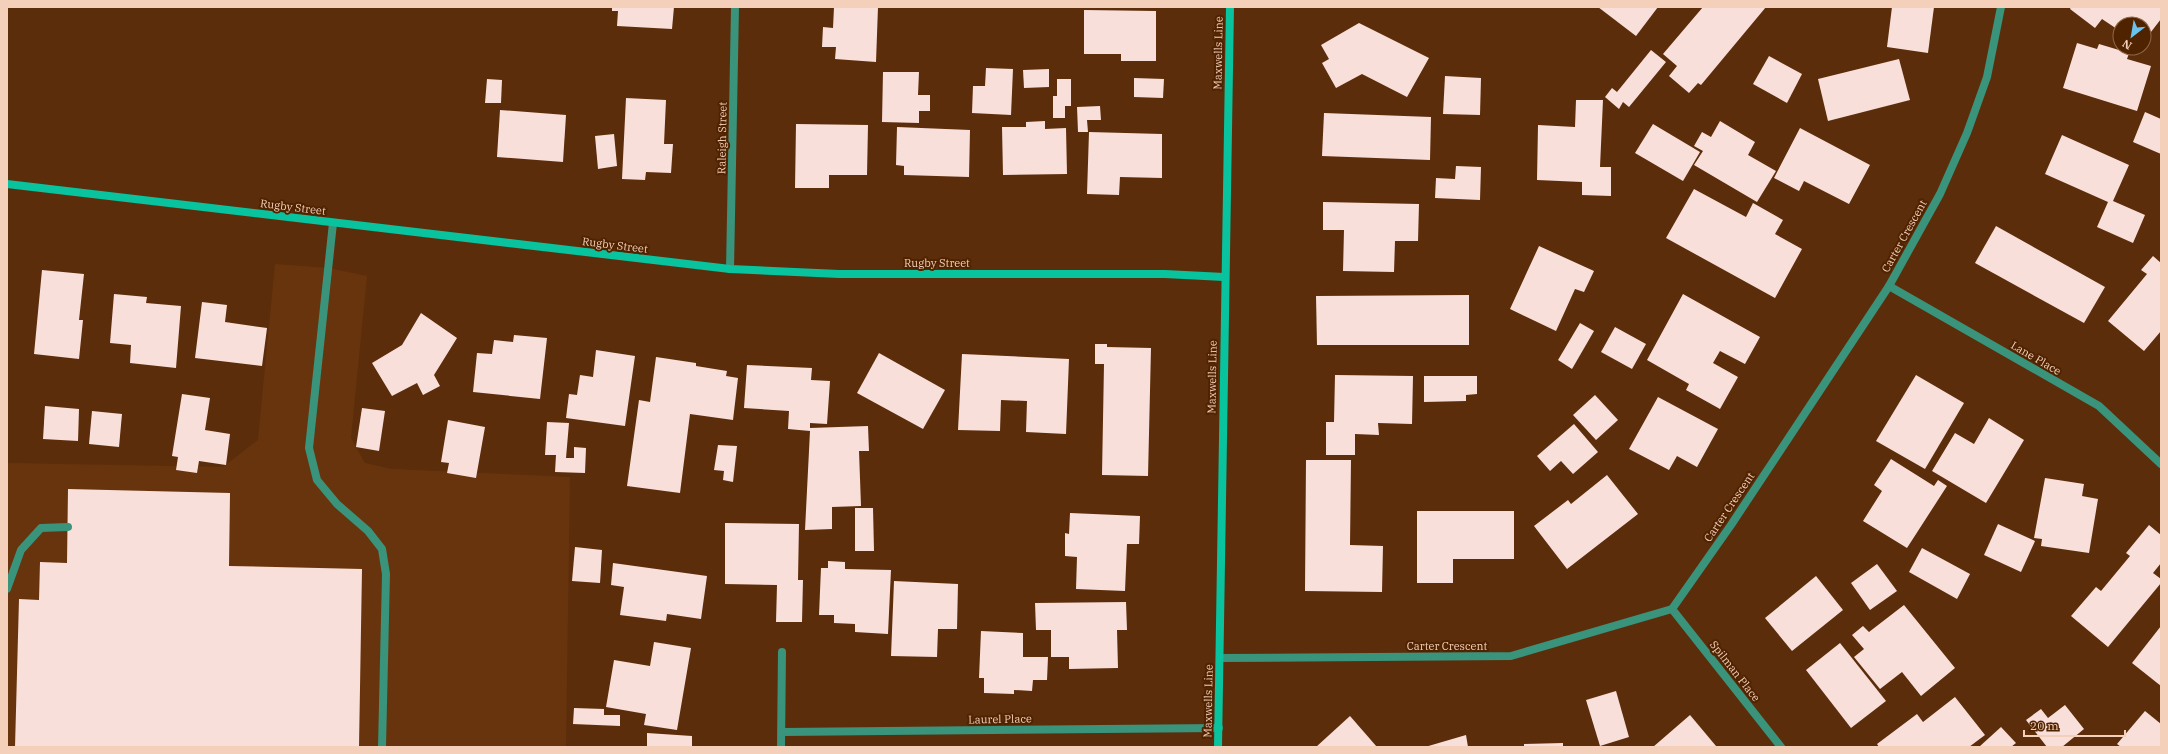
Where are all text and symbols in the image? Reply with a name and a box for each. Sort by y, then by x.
street label: Maxwells Line [1210,16,1226,90]
north arrow [2112,16,2152,56]
text: N [2119,36,2134,53]
street label: Raleigh Street [714,102,730,174]
street label: Rugby Street [259,196,327,218]
street label: Carter Crescent [1878,197,1930,275]
street label: Rugby Street [581,234,649,256]
street label: Rugby Street [904,256,970,270]
street label: Lane Place [2008,338,2064,378]
street label: Maxwells Line [1204,340,1220,414]
street label: Carter Crescent [1701,470,1757,544]
street label: Spilman Place [1707,638,1763,704]
street label: Carter Crescent [1407,639,1487,653]
street label: Maxwells Line [1200,664,1216,738]
street label: Laurel Place [968,711,1032,727]
scale bar [2024,712,2125,738]
text: 20 m [2030,718,2059,733]

